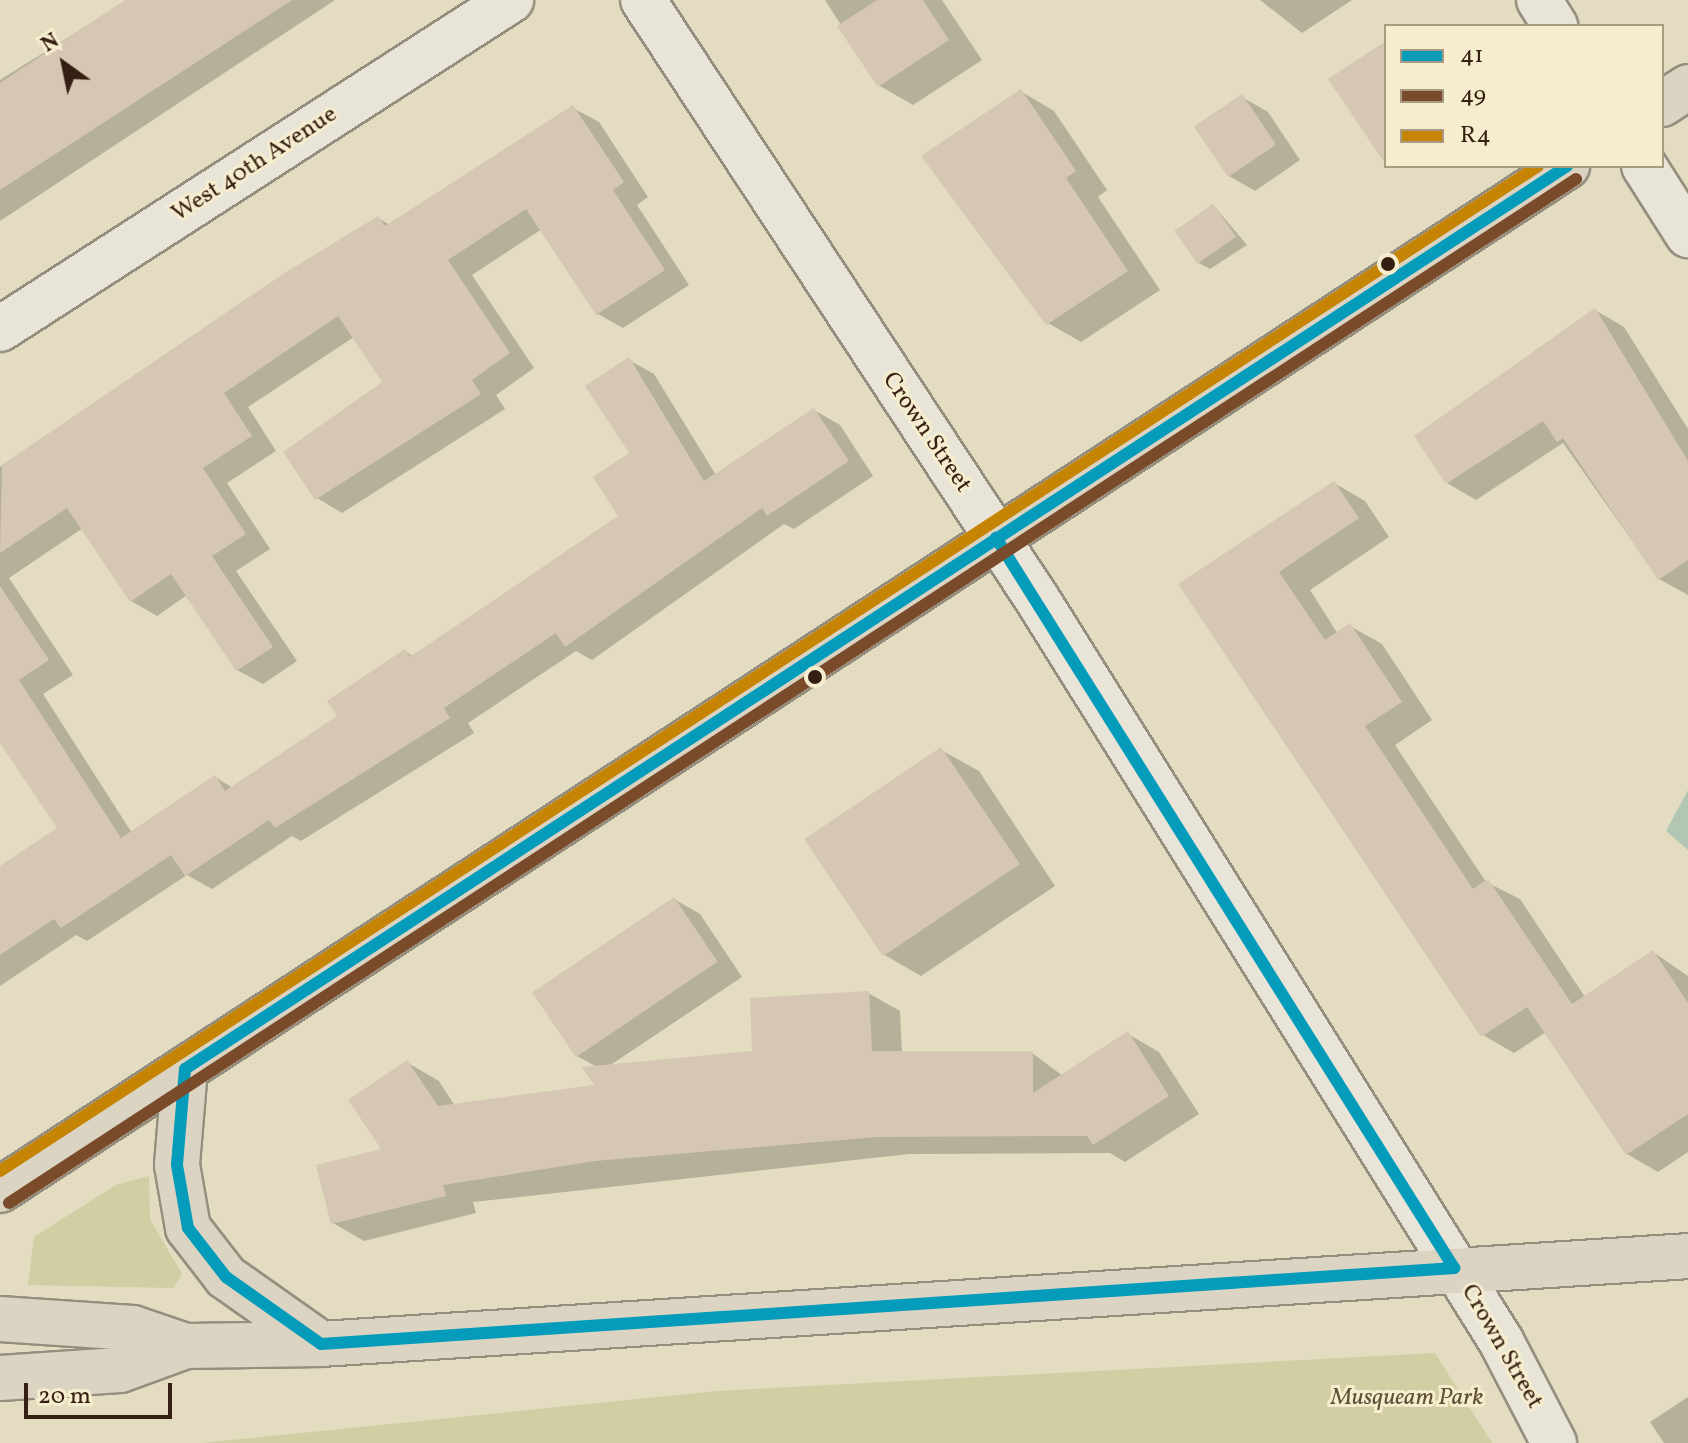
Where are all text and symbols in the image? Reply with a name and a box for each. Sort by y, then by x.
north arrow [24,24,104,104]
legend [1384,24,1664,168]
text: N [36,26,66,61]
text: 41 [1460,39,1484,73]
text: 49 [1460,79,1486,113]
street label: West 40th Avenue [167,101,343,229]
text: R4 [1460,119,1491,153]
unlabelled marker [1380,256,1396,272]
street label: Crown Street [875,367,977,499]
unlabelled marker [807,669,823,685]
street label: Crown Street [1454,1280,1548,1414]
scale bar [28,1367,176,1417]
text: 20 m [38,1380,91,1414]
park label: Musqueam Park [1331,1385,1483,1413]

